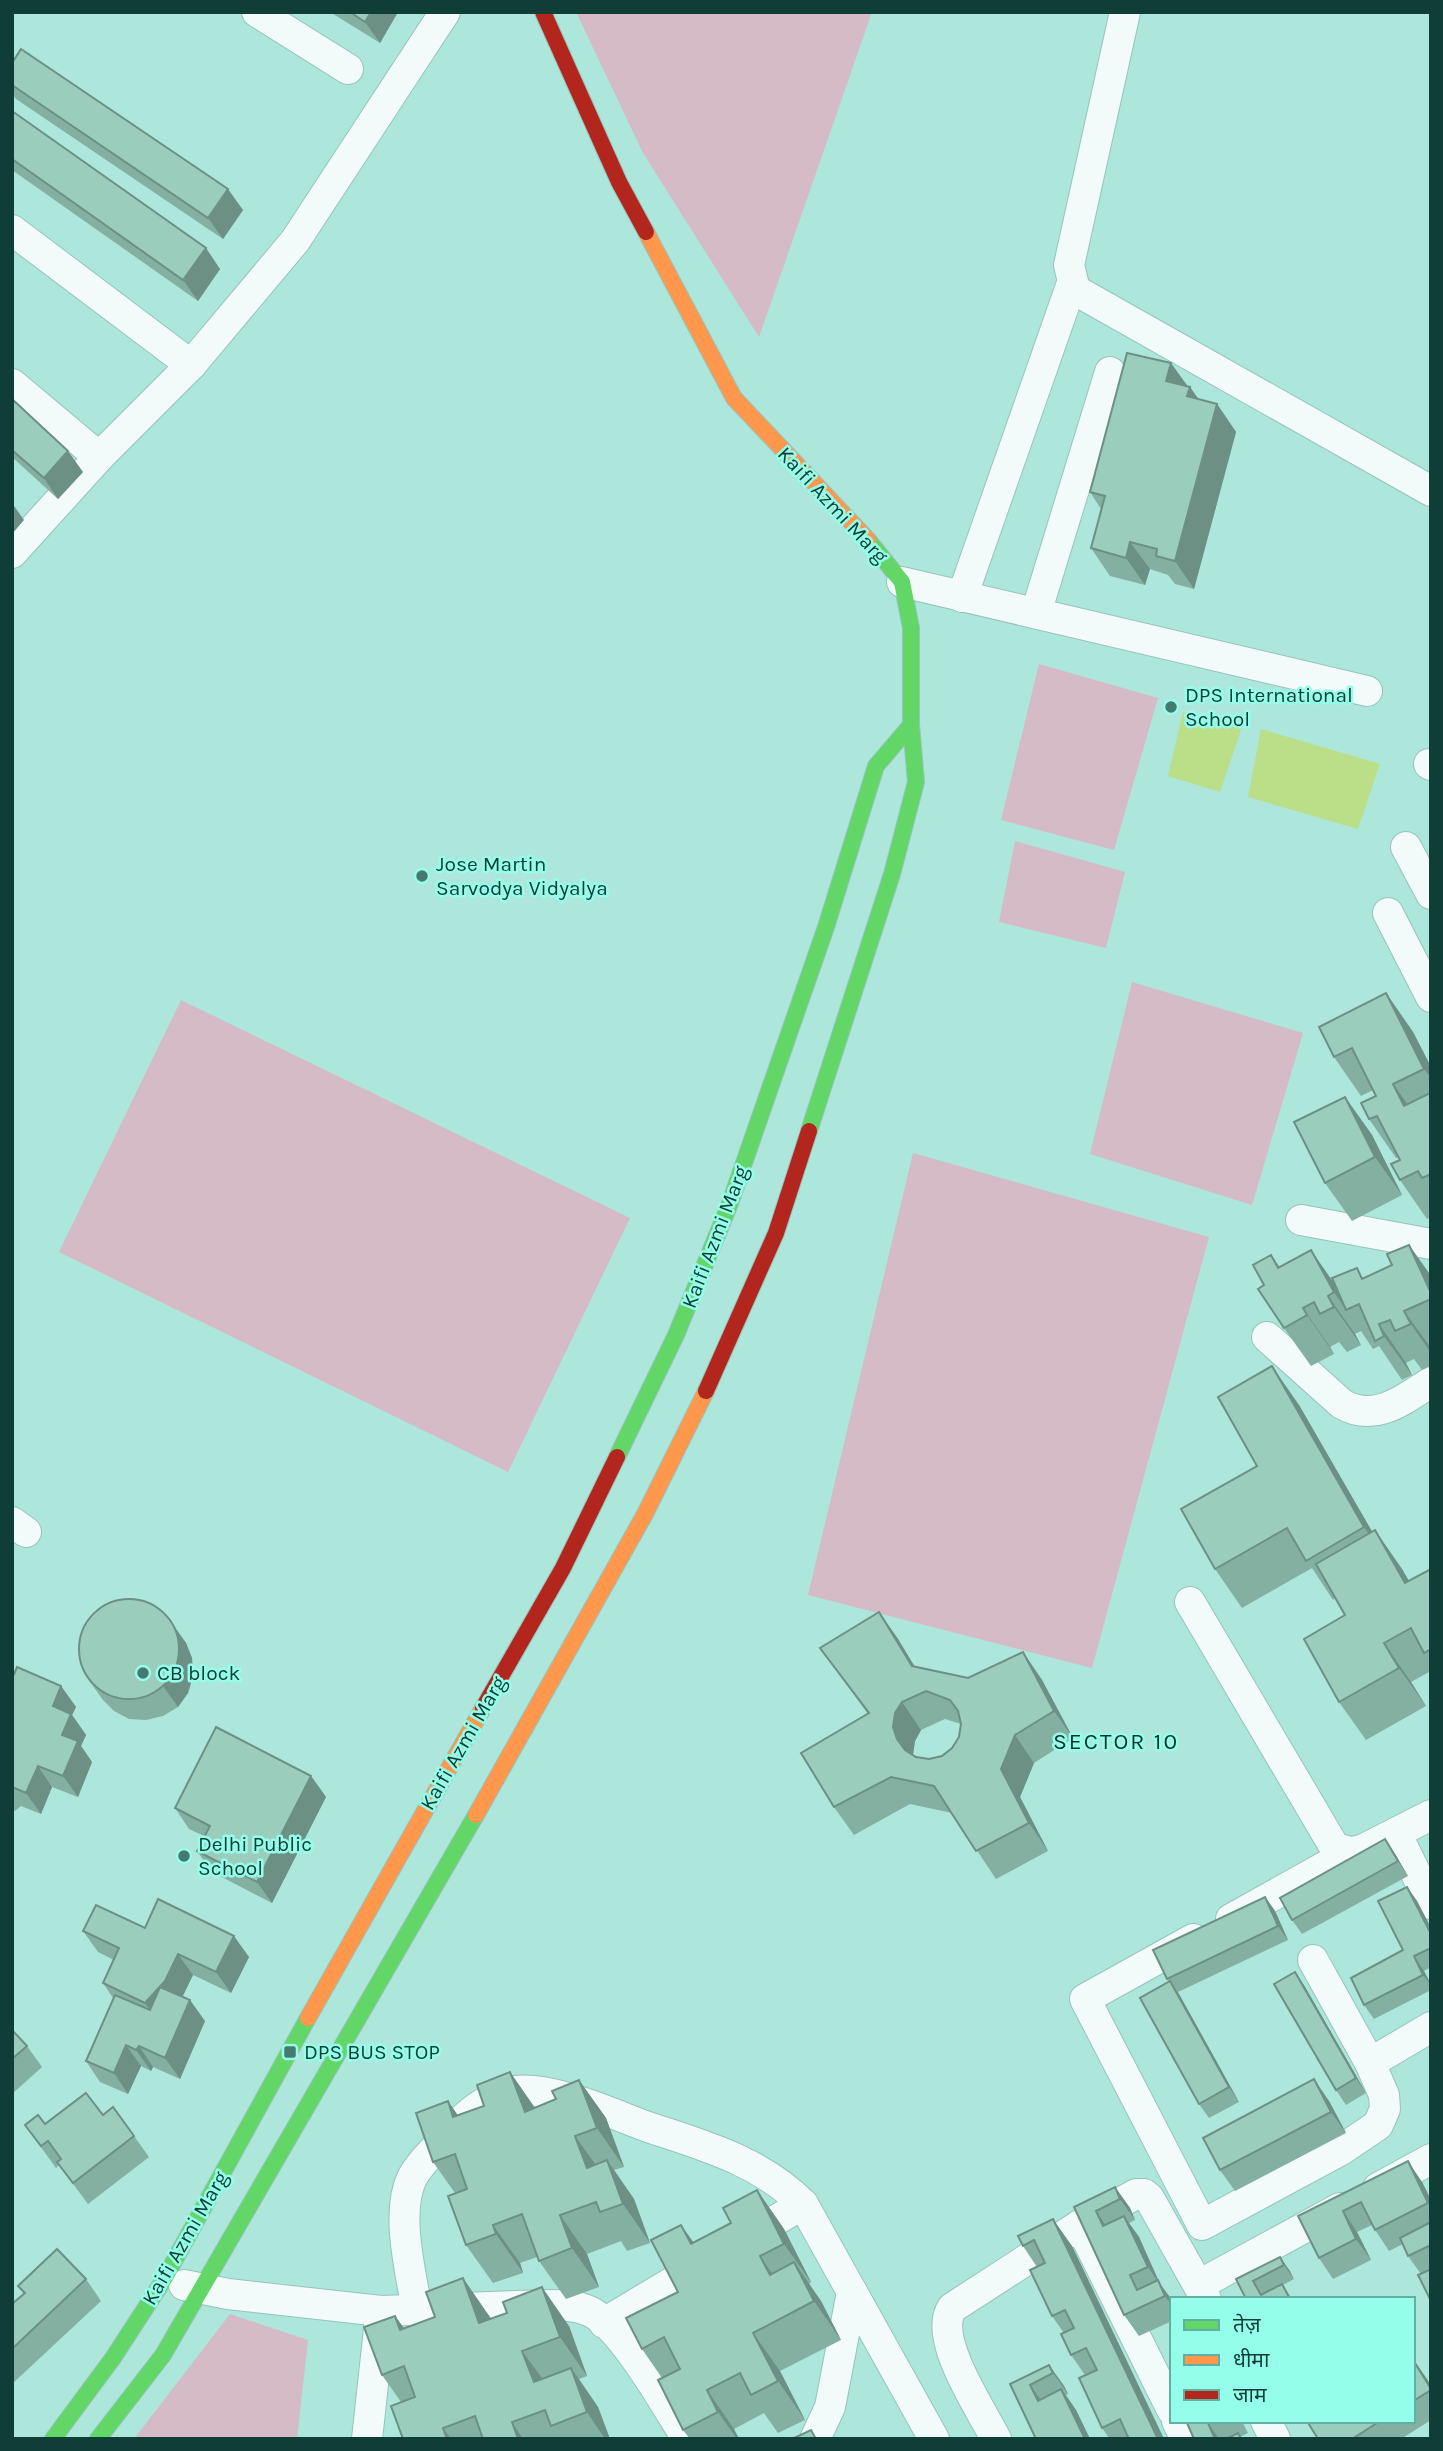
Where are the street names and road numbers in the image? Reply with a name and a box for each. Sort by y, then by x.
street label: Kaifi Azmi Marg [773,442,893,568]
street label: Kaifi Azmi Marg [677,1162,753,1312]
street label: Kaifi Azmi Marg [415,1672,511,1814]
street label: Kaifi Azmi Marg [137,2167,233,2309]

